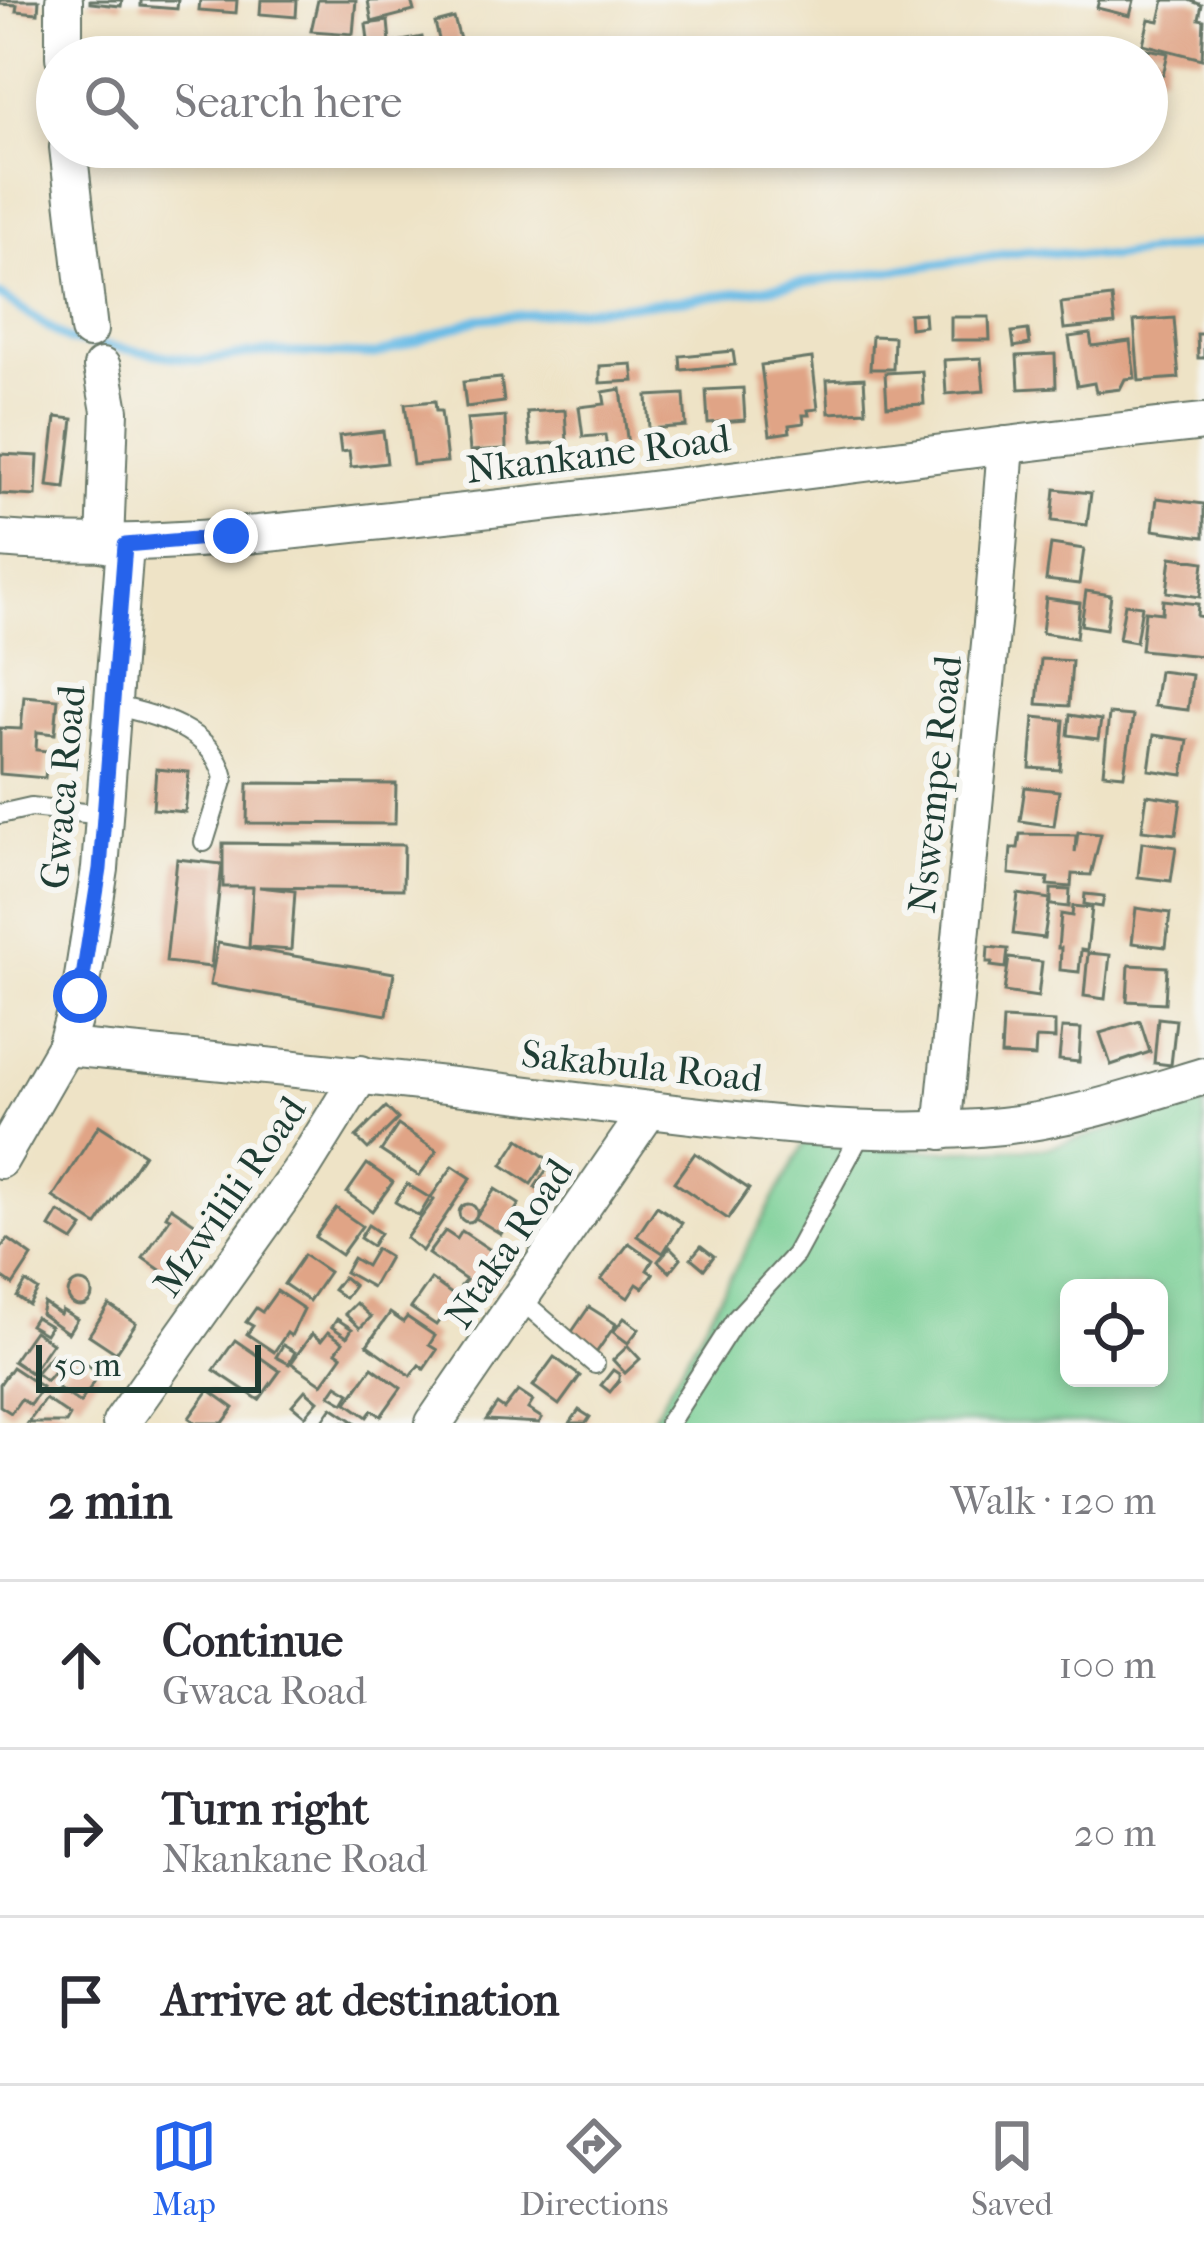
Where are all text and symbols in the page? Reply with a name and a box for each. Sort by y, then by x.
search box [36,36,1168,168]
icon: search [78,69,144,135]
text: Search here [174,76,402,129]
street label: Nkankane Road [464,415,733,493]
route end [204,509,258,563]
street label: Nswempe Road [899,652,971,915]
street label: Gwaca Road [31,682,95,891]
route start [53,969,107,1023]
street label: Sakabula Road [519,1030,766,1102]
street label: Mzwilili Road [144,1087,316,1305]
street label: Ntaka Road [436,1150,583,1337]
map controls [1060,1279,1168,1387]
button: locate [1060,1279,1168,1387]
scale bar [36,1339,261,1392]
text: 50 m [54,1346,121,1385]
text: 2 min [48,1471,172,1531]
text: Walk · 120 m [951,1478,1156,1524]
text: Continue [162,1615,343,1668]
icon: ahead [48,1632,114,1698]
text: 100 m [1058,1642,1156,1688]
text: Gwaca Road [162,1668,366,1714]
text: Turn right [162,1783,369,1836]
icon: right [48,1800,114,1866]
text: 20 m [1074,1810,1156,1856]
text: Nkankane Road [162,1836,427,1882]
icon: arrive [48,1968,114,2034]
text: Arrive at destination [162,1974,559,2027]
tab: Map [151,2113,217,2224]
tab: Directions [520,2113,668,2224]
tab: Saved [971,2113,1053,2224]

